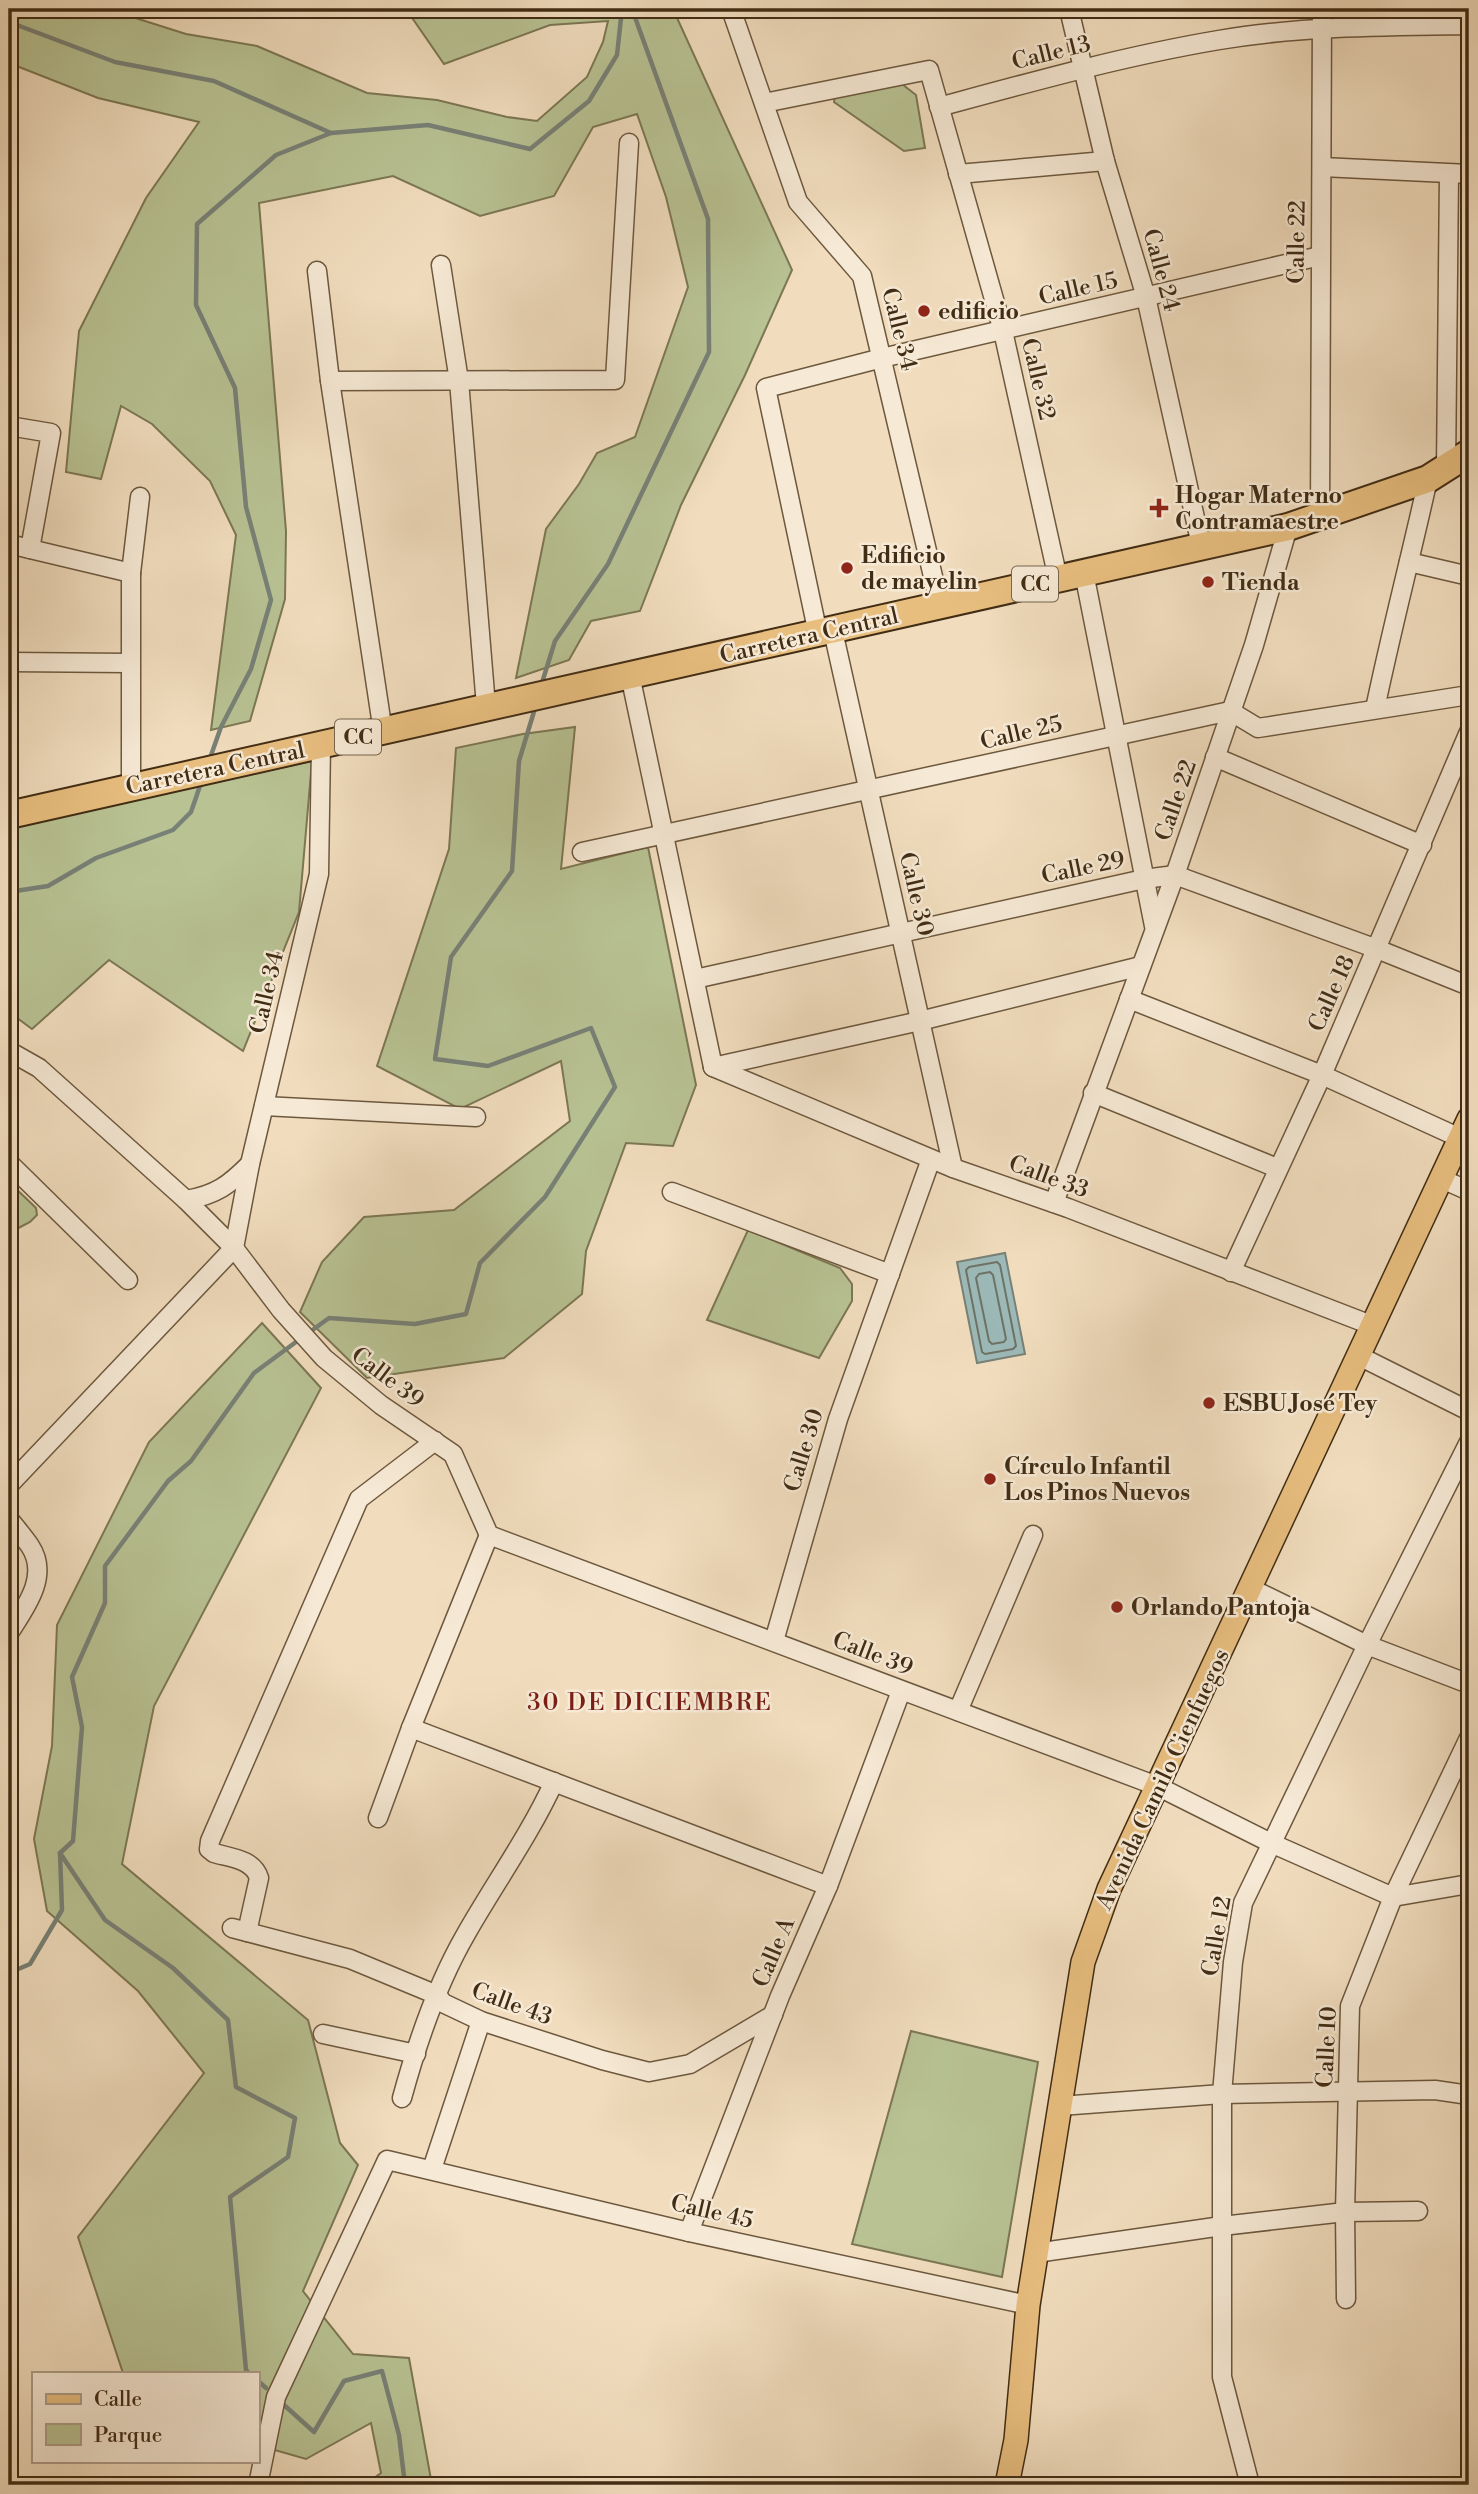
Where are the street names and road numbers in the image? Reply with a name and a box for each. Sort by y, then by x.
street label: Calle 13 [1009,30,1093,76]
street label: Calle 22 [1282,200,1312,284]
street label: Calle 24 [1137,226,1185,315]
street label: Calle 15 [1036,266,1120,312]
street label: Calle 34 [875,285,923,373]
street label: Calle 32 [1015,336,1061,423]
road number: CC [1012,566,1058,602]
street label: Carretera Central [717,602,901,670]
street label: Calle 25 [978,710,1065,756]
road number: CC [335,720,381,754]
street label: Carretera Central [123,736,308,802]
street label: Calle 22 [1149,756,1203,844]
street label: Calle 29 [1039,845,1127,890]
street label: Calle 30 [893,849,939,939]
street label: Calle 34 [244,948,290,1036]
street label: Calle 18 [1303,951,1361,1036]
street label: Calle 33 [1005,1150,1092,1204]
street label: Calle 39 [345,1341,429,1414]
street label: Calle 30 [778,1405,830,1495]
street label: Calle 39 [828,1626,917,1682]
street label: Avenida Camilo Cienfuegos [1090,1645,1236,1915]
street label: Calle 12 [1196,1894,1238,1978]
street label: Calle A [747,1912,802,1992]
street label: Calle 43 [467,1976,556,2031]
street label: Calle 10 [1311,2005,1343,2089]
street label: Calle 45 [668,2189,756,2235]

